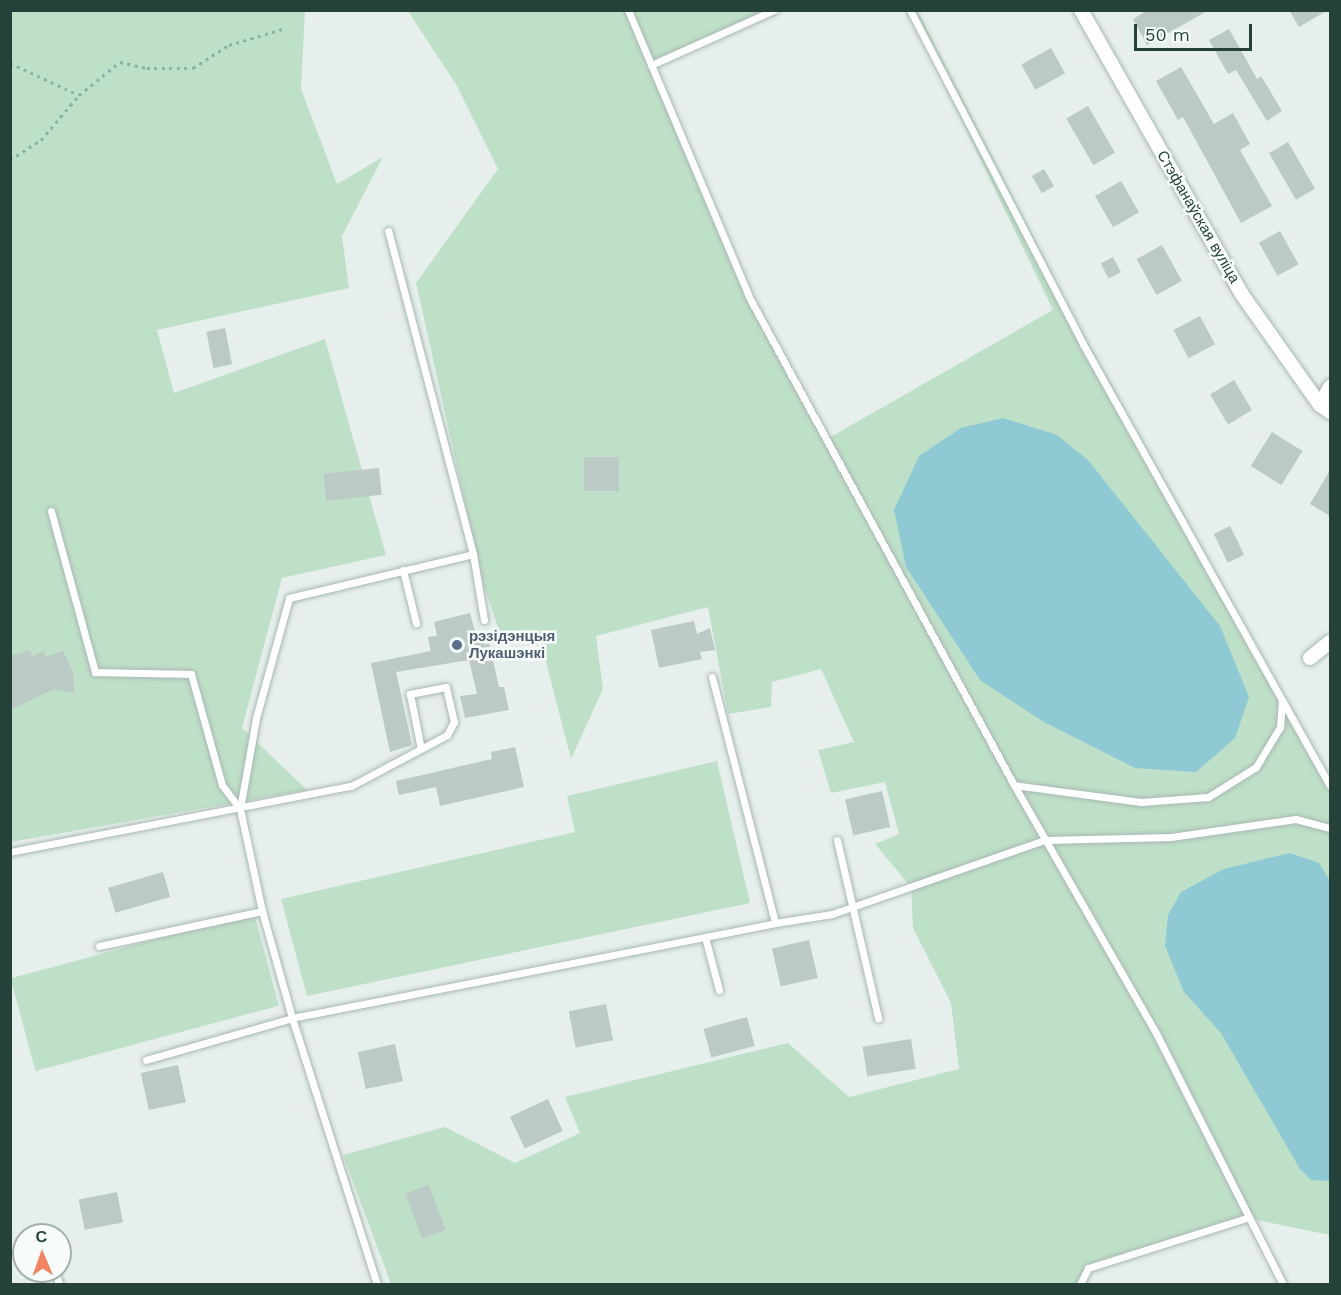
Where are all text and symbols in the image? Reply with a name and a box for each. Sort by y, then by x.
scale bar [1137,12,1256,50]
text: 50 m [1145,24,1190,45]
street label: Стэфанаўская вуліца [1153,148,1243,286]
place label: рэзідэнцыя Лукашэнкі [469,627,555,662]
marker: рэзідэнцыя Лукашэнкі [450,638,464,652]
north arrow [12,1223,72,1283]
text: С [35,1227,48,1246]

